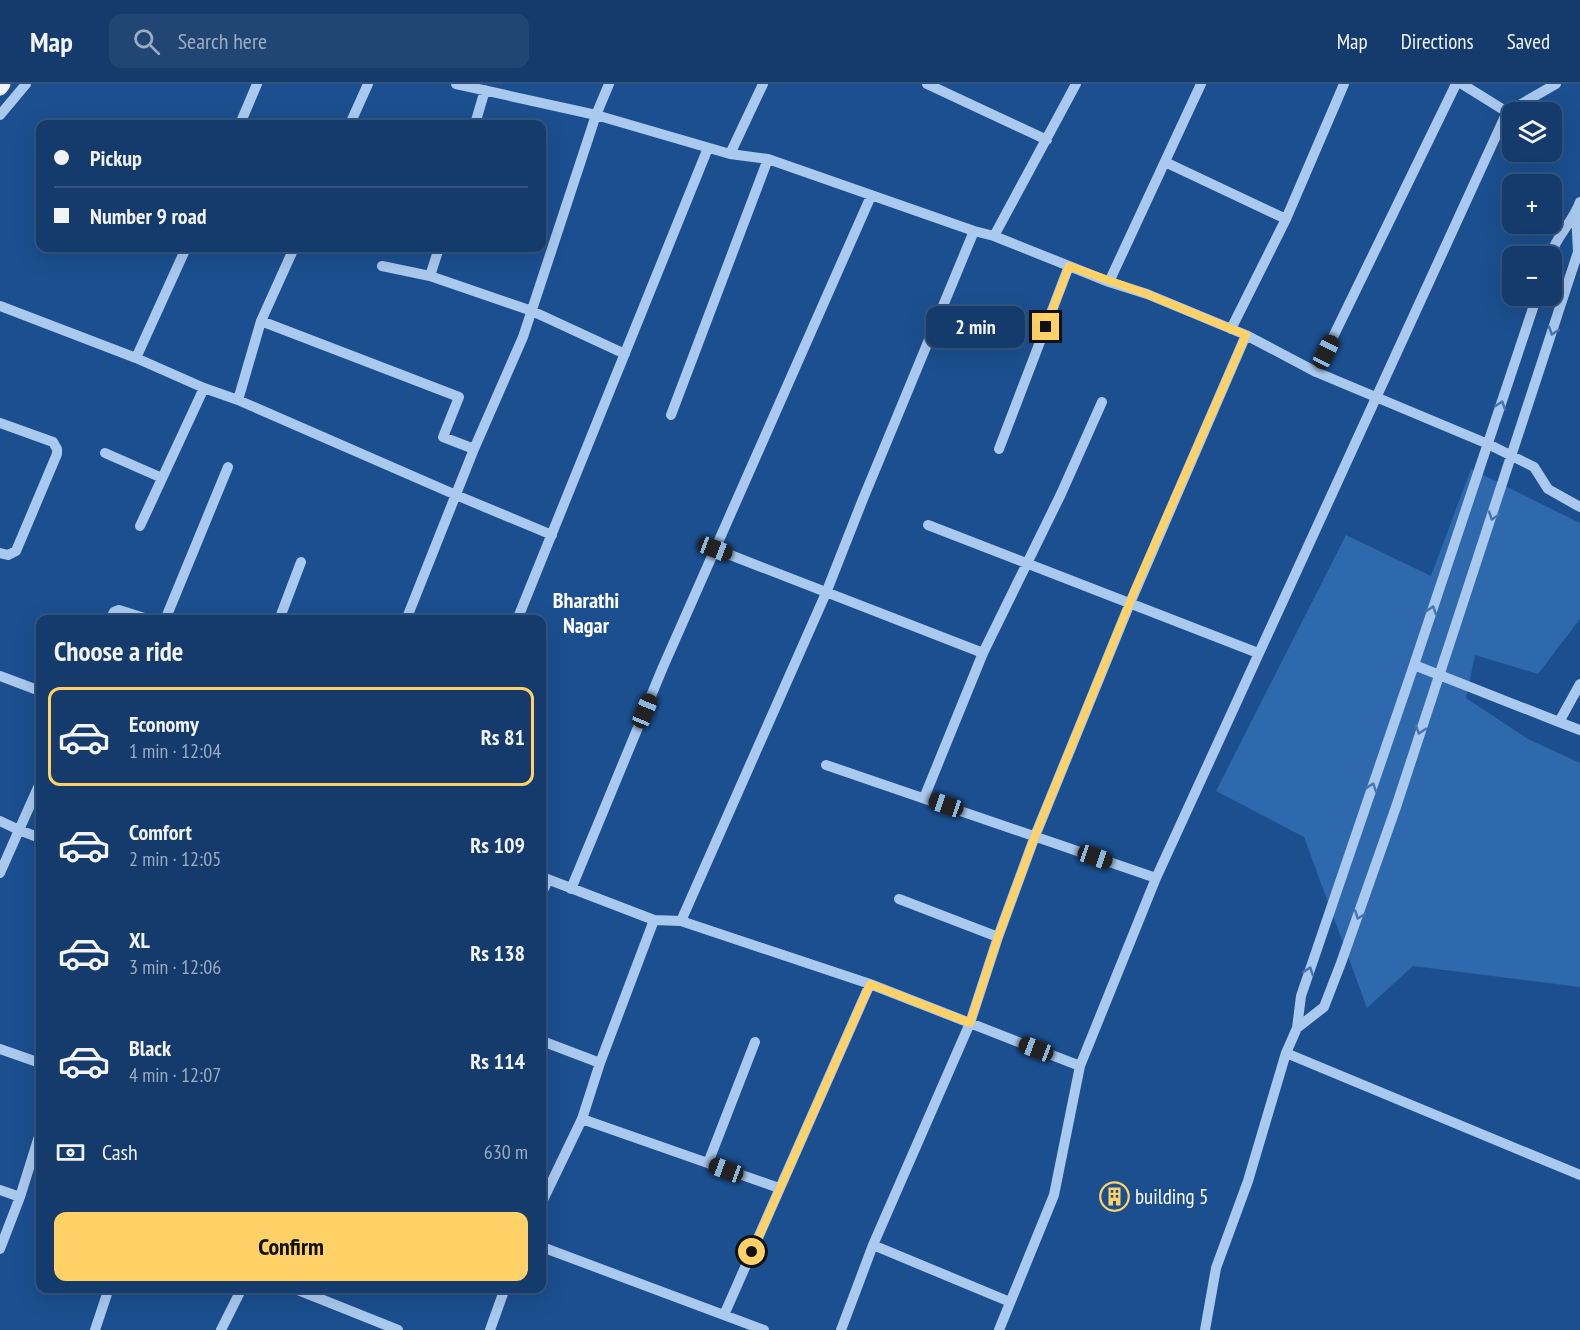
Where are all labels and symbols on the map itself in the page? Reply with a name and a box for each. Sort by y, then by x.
callout: 2 min [926,306,1025,348]
route end [1032,313,1059,340]
one-way arrow [1547,325,1560,336]
car [1310,332,1342,372]
one-way arrow [1493,400,1506,411]
one-way arrow [1487,510,1500,521]
car [695,534,735,564]
district label: Bharathi Nagar [553,586,619,639]
one-way arrow [1425,605,1438,616]
car [630,691,660,731]
one-way arrow [1415,724,1427,735]
one-way arrow [1365,782,1378,793]
car [926,791,966,819]
car [1075,843,1115,871]
one-way arrow [1353,909,1366,920]
one-way arrow [1302,967,1315,977]
car [1016,1034,1056,1064]
car [706,1155,746,1185]
building icon: building 5 [1098,1181,1130,1213]
place label: building 5 [1135,1183,1209,1210]
route start [738,1238,765,1265]

